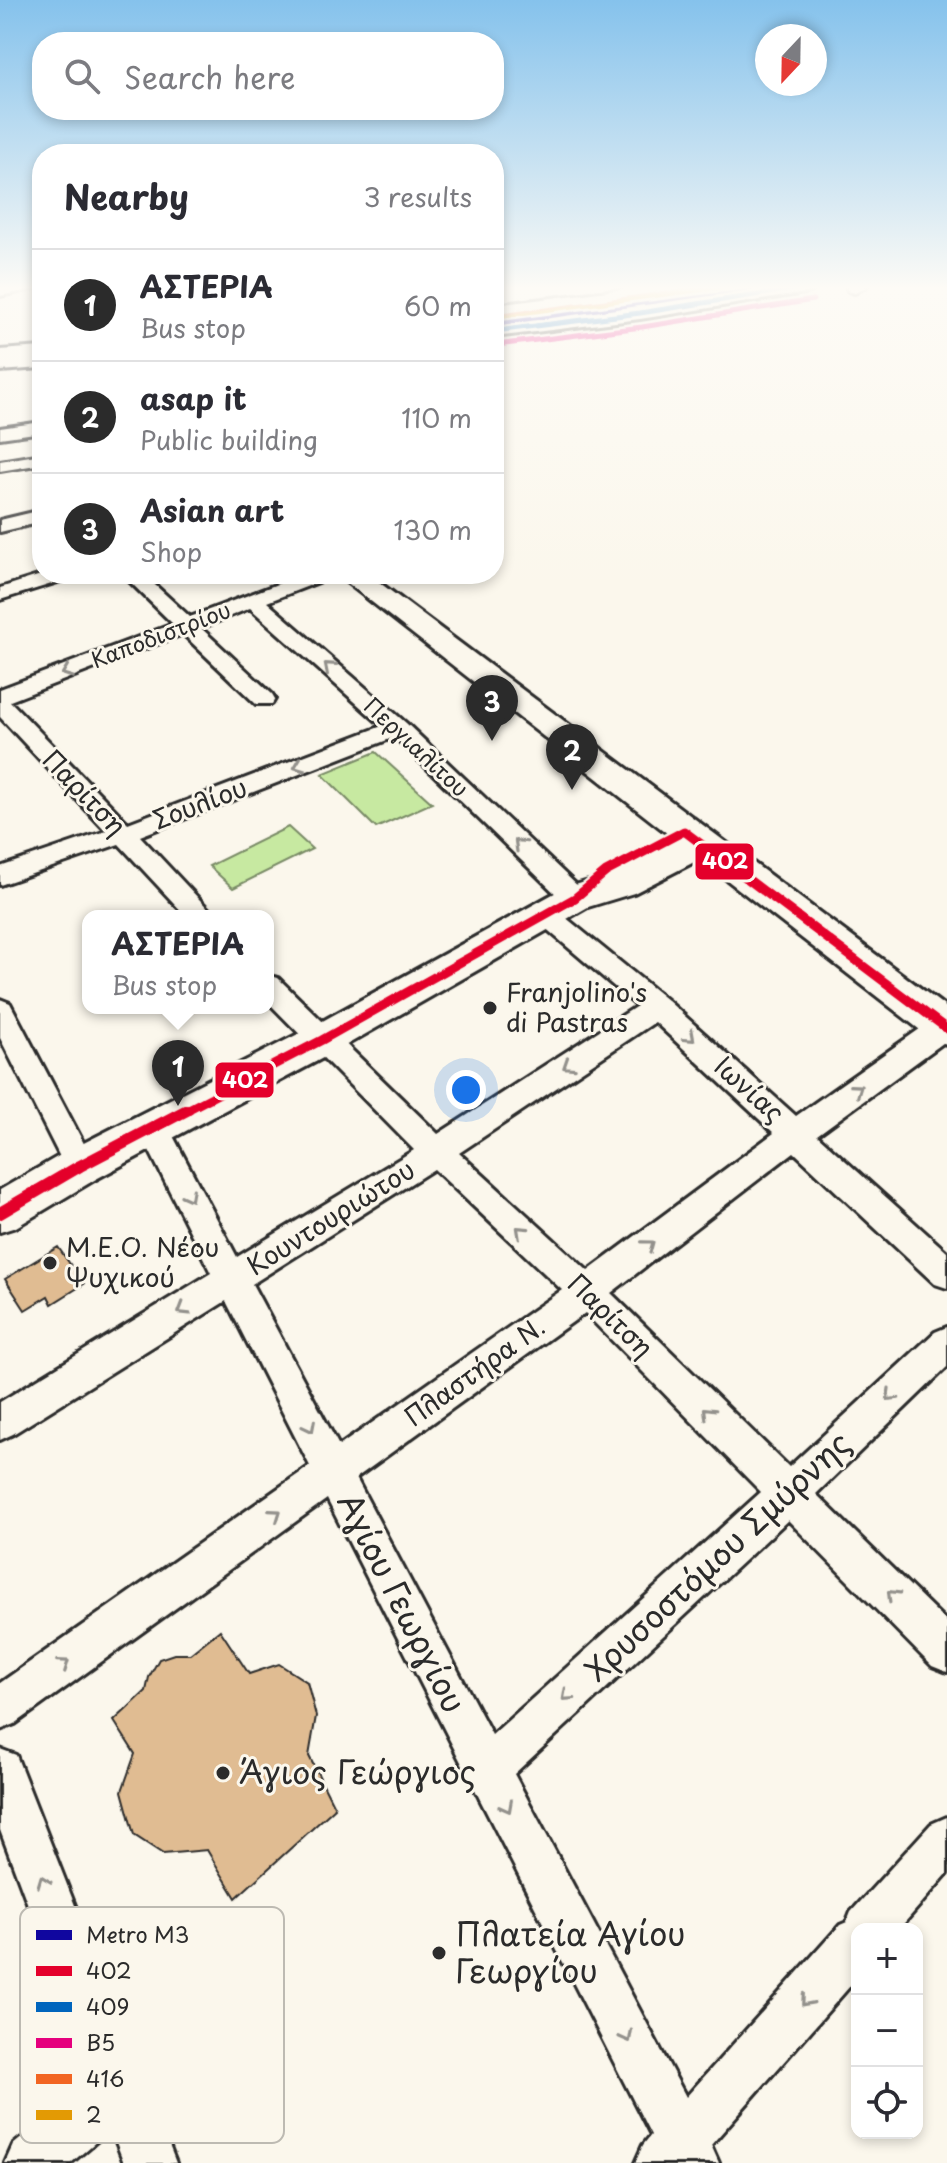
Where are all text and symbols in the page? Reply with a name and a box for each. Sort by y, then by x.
north arrow [755,24,827,96]
search box [32,32,504,120]
icon: search [60,54,104,98]
text: Search here [124,54,296,99]
text: Nearby [64,170,189,222]
text: 3 results [364,177,472,216]
text: ΑΣΤΕΡΙΑ [140,263,273,308]
text: 1 [84,286,96,325]
text: 60 m [404,286,472,325]
text: Bus stop [140,308,246,347]
text: asap it [140,375,247,420]
text: 2 [81,398,99,437]
text: 110 m [401,398,472,437]
text: Public building [140,420,318,459]
text: Asian art [140,487,284,532]
text: 3 [81,510,99,549]
text: 130 m [393,510,472,549]
text: Shop [140,532,202,571]
street label: Καποδιστρίου [86,592,235,675]
one-way arrow [60,662,74,679]
one-way arrow [323,662,338,676]
pin: 3 [466,675,518,741]
street label: Περγιαλίτου [357,688,477,803]
pin: 2 [546,724,598,790]
street label: Παρίτση [34,740,136,844]
one-way arrow [293,756,307,773]
street label: Σουλίου [147,767,252,838]
one-way arrow [514,839,528,853]
line badge: 402 [694,842,755,881]
text: 402 [702,843,748,876]
popup [82,910,274,1014]
text: ΑΣΤΕΡΙΑ [111,920,245,965]
text: Bus stop [111,965,217,1004]
place label: Franjolino's di Pastras [506,972,647,1041]
marker: Franjolino's di Pastras [481,999,499,1017]
one-way arrow [681,1028,695,1043]
pin: 1 [152,1040,204,1106]
street label: Ιωνίας [706,1047,794,1131]
one-way arrow [562,1056,577,1071]
line badge: 402 [214,1061,275,1099]
text: 402 [222,1062,268,1095]
your location [446,1070,486,1110]
one-way arrow [849,1084,863,1099]
street label: Κουντουριώτου [239,1149,422,1284]
one-way arrow [180,1188,195,1203]
one-way arrow [516,1226,531,1240]
place label: Μ.Ε.Ο. Νέου Ψυχικού [66,1227,219,1296]
one-way arrow [640,1240,655,1254]
marker: Μ.Ε.Ο. Νέου Ψυχικού [41,1254,59,1272]
street label: Παρίτση [559,1264,663,1366]
one-way arrow [177,1300,192,1316]
street label: Πλαστήρα Ν. [396,1306,552,1435]
one-way arrow [885,1387,900,1401]
one-way arrow [703,1406,717,1421]
one-way arrow [300,1418,315,1433]
street label: Χρυσοστόμου Σμύρνης [573,1419,860,1692]
street label: Αγίου Γεωργίου [327,1484,479,1720]
one-way arrow [267,1509,281,1524]
one-way arrow [887,1590,901,1605]
one-way arrow [55,1659,69,1674]
one-way arrow [562,1686,576,1701]
place label: Άγιος Γεώργιος [239,1747,476,1795]
marker: Άγιος Γεώργιος [214,1764,232,1782]
one-way arrow [497,1798,512,1813]
one-way arrow [36,1875,53,1889]
legend [20,1907,284,2143]
place label: Πλατεία Αγίου Γεωργίου [455,1909,686,1994]
text: Metro Μ3 [86,1917,189,1950]
map controls [851,1923,923,2139]
button: + [851,1923,923,1995]
marker: Πλατεία Αγίου Γεωργίου [430,1944,448,1962]
text: 402 [86,1953,132,1986]
text: 409 [86,1989,130,2022]
one-way arrow [801,1991,815,2006]
button: − [851,1995,923,2067]
text: Β5 [86,2025,115,2058]
one-way arrow [618,2029,633,2044]
text: 416 [86,2061,125,2094]
button: locate [851,2067,923,2139]
text: 2 [86,2097,102,2130]

